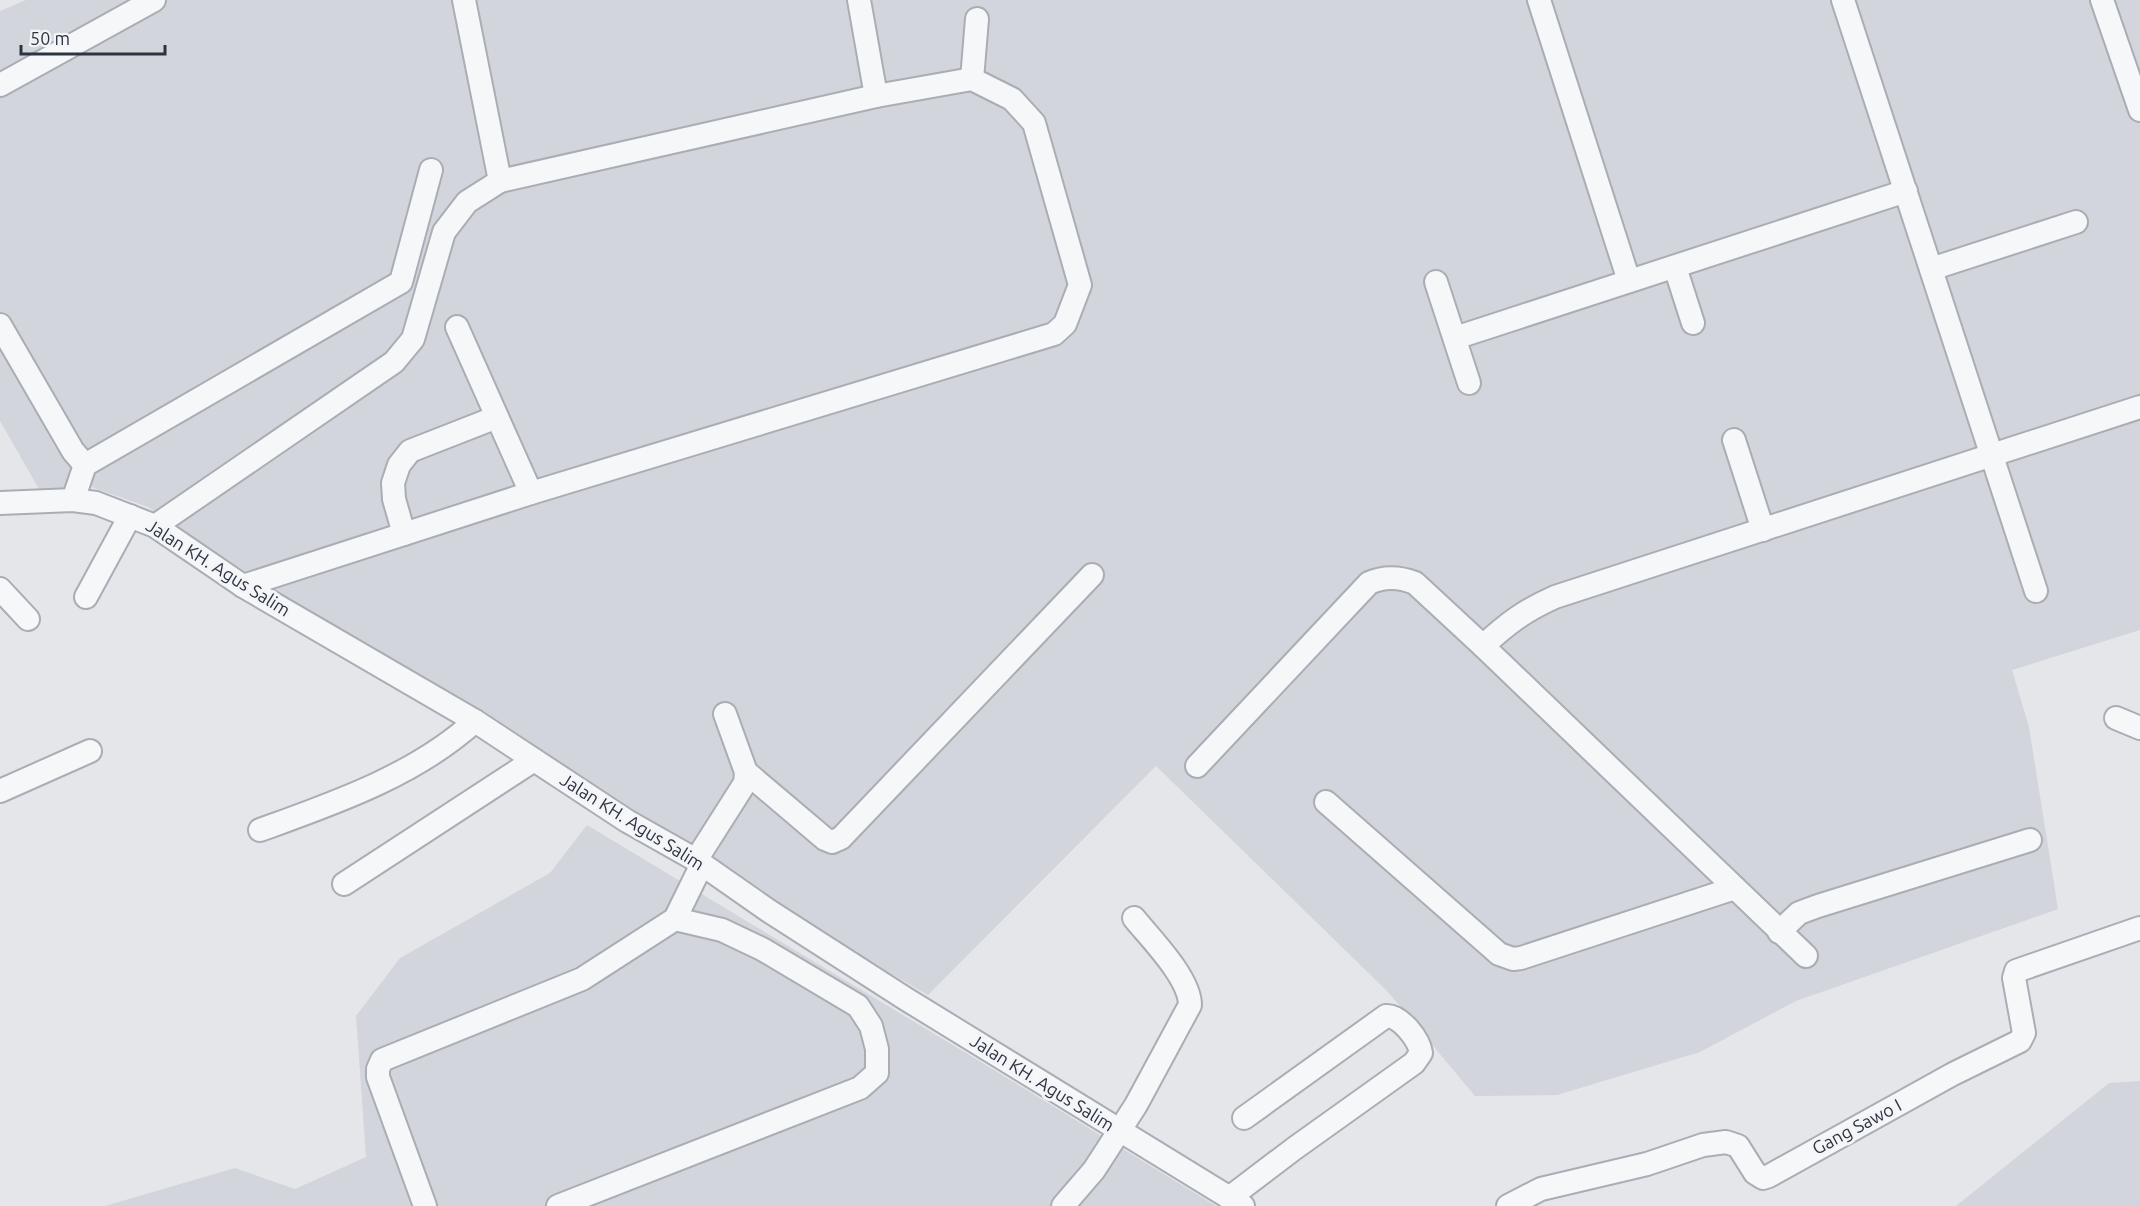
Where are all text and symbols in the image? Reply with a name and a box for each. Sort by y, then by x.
scale bar [21,18,165,56]
text: 50 m [30,28,70,48]
street label: Jalan KH. Agus Salim [143,515,294,620]
street label: Jalan KH. Agus Salim [557,769,708,874]
street label: Jalan KH. Agus Salim [967,1030,1118,1135]
street label: Gang Sawo I [1809,1094,1904,1158]

